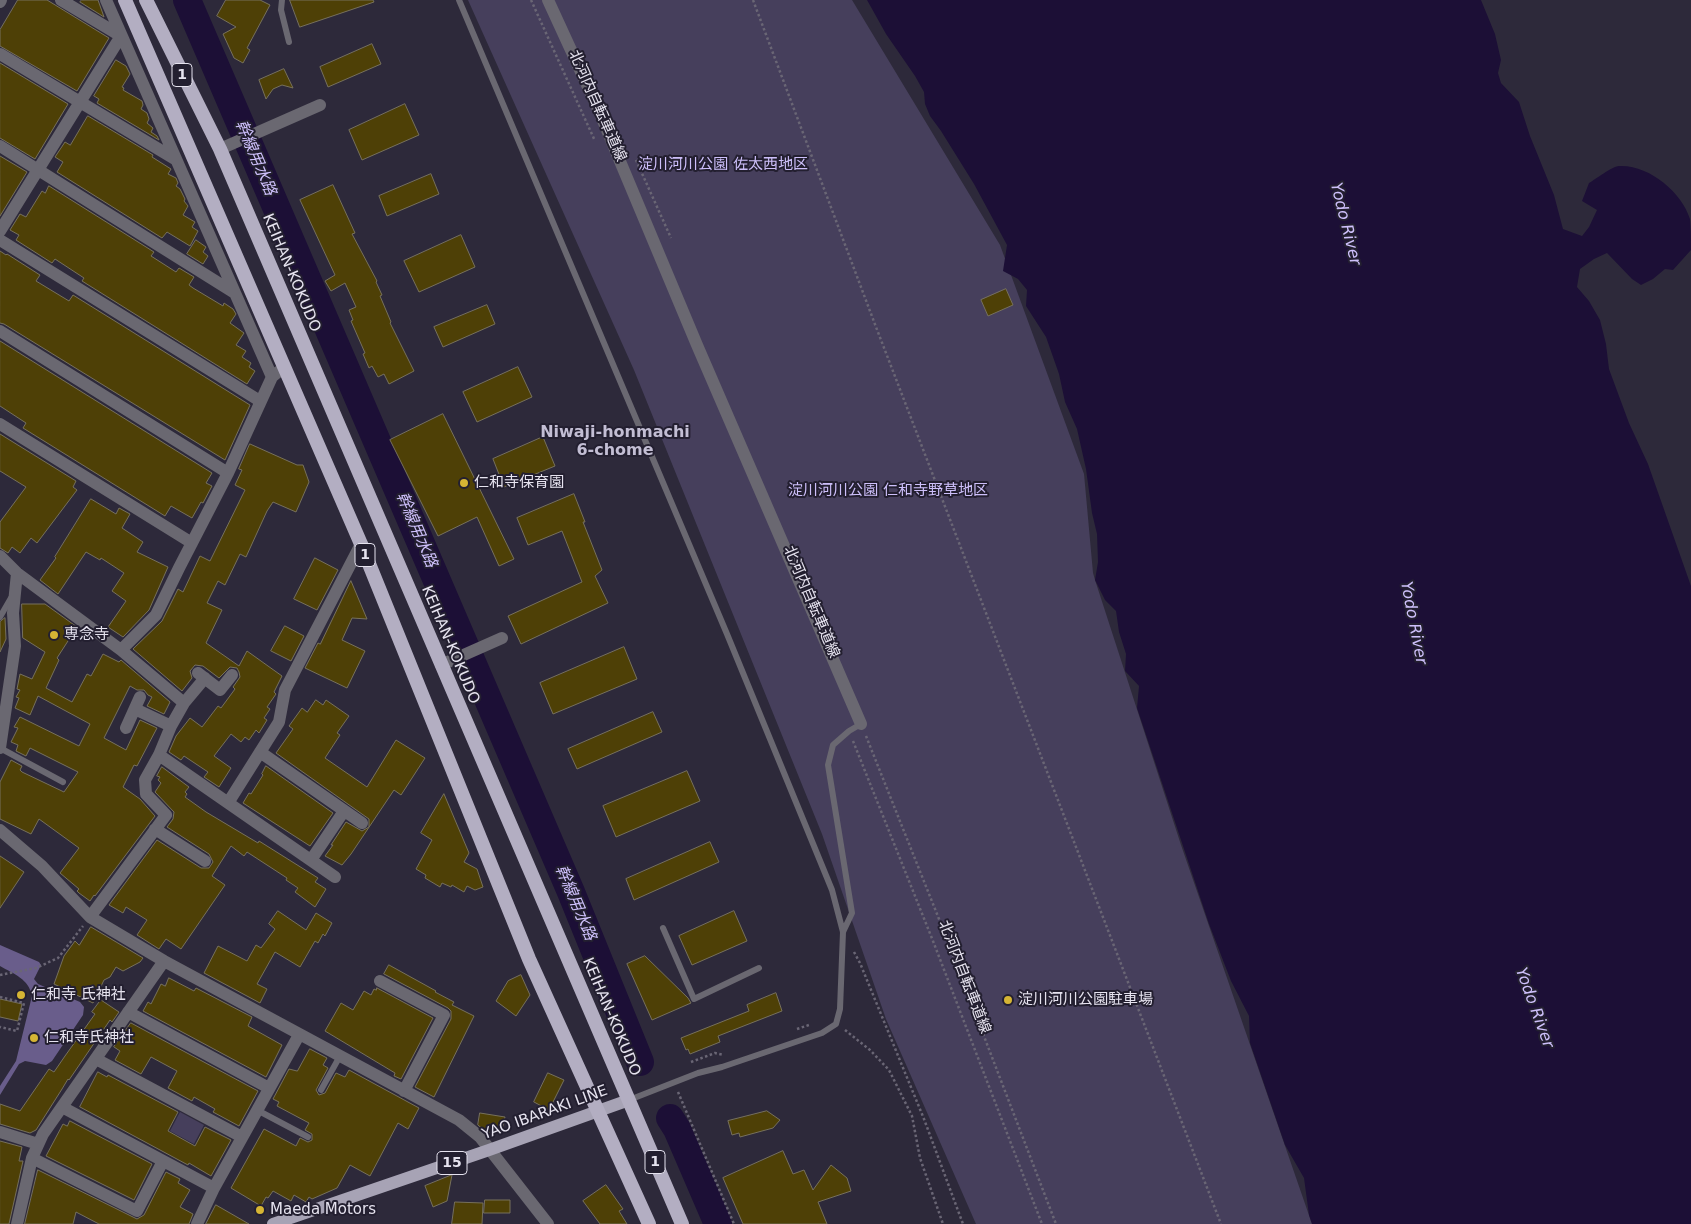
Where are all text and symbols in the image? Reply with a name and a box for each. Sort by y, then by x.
street label: 北河内自転車道線 [564,48,630,164]
road number: 1 [172,64,192,86]
water label: 幹線用水路 [231,117,279,199]
park label: 淀川河川公園 佐太西地区 [638,156,808,174]
water label: Yodo River [1325,181,1365,267]
street label: KEIHAN-KOKUDO [258,211,324,335]
district label: Niwaji-honmachi 6-chome [540,423,690,461]
place label: 仁和寺保育園 [474,474,564,492]
marker: 仁和寺保育園 [458,477,470,489]
park label: 淀川河川公園 仁和寺野草地区 [788,482,988,500]
water label: 幹線用水路 [392,489,440,571]
street label: 北河内自転車道線 [779,543,843,661]
road number: 1 [355,544,375,566]
water label: Yodo River [1396,580,1430,666]
street label: KEIHAN-KOKUDO [417,583,483,707]
place label: 専念寺 [64,626,109,644]
marker: 専念寺 [48,629,60,641]
water label: 幹線用水路 [551,862,599,944]
street label: 北河内自転車道線 [934,918,994,1036]
street label: KEIHAN-KOKUDO [578,955,644,1079]
water label: Yodo River [1511,965,1557,1051]
place label: 仁和寺 氏神社 [31,986,126,1004]
marker: 仁和寺 氏神社 [15,989,27,1001]
place label: 淀川河川公園駐車場 [1018,991,1153,1009]
marker: 淀川河川公園駐車場 [1002,994,1014,1006]
place label: 仁和寺氏神社 [44,1029,134,1047]
marker: 仁和寺氏神社 [28,1032,40,1044]
street label: YAO IBARAKI LINE [480,1082,610,1144]
road number: 1 [645,1150,665,1174]
road number: 15 [437,1152,467,1174]
place label: Maeda Motors [270,1201,376,1219]
marker: Maeda Motors [254,1204,266,1216]

